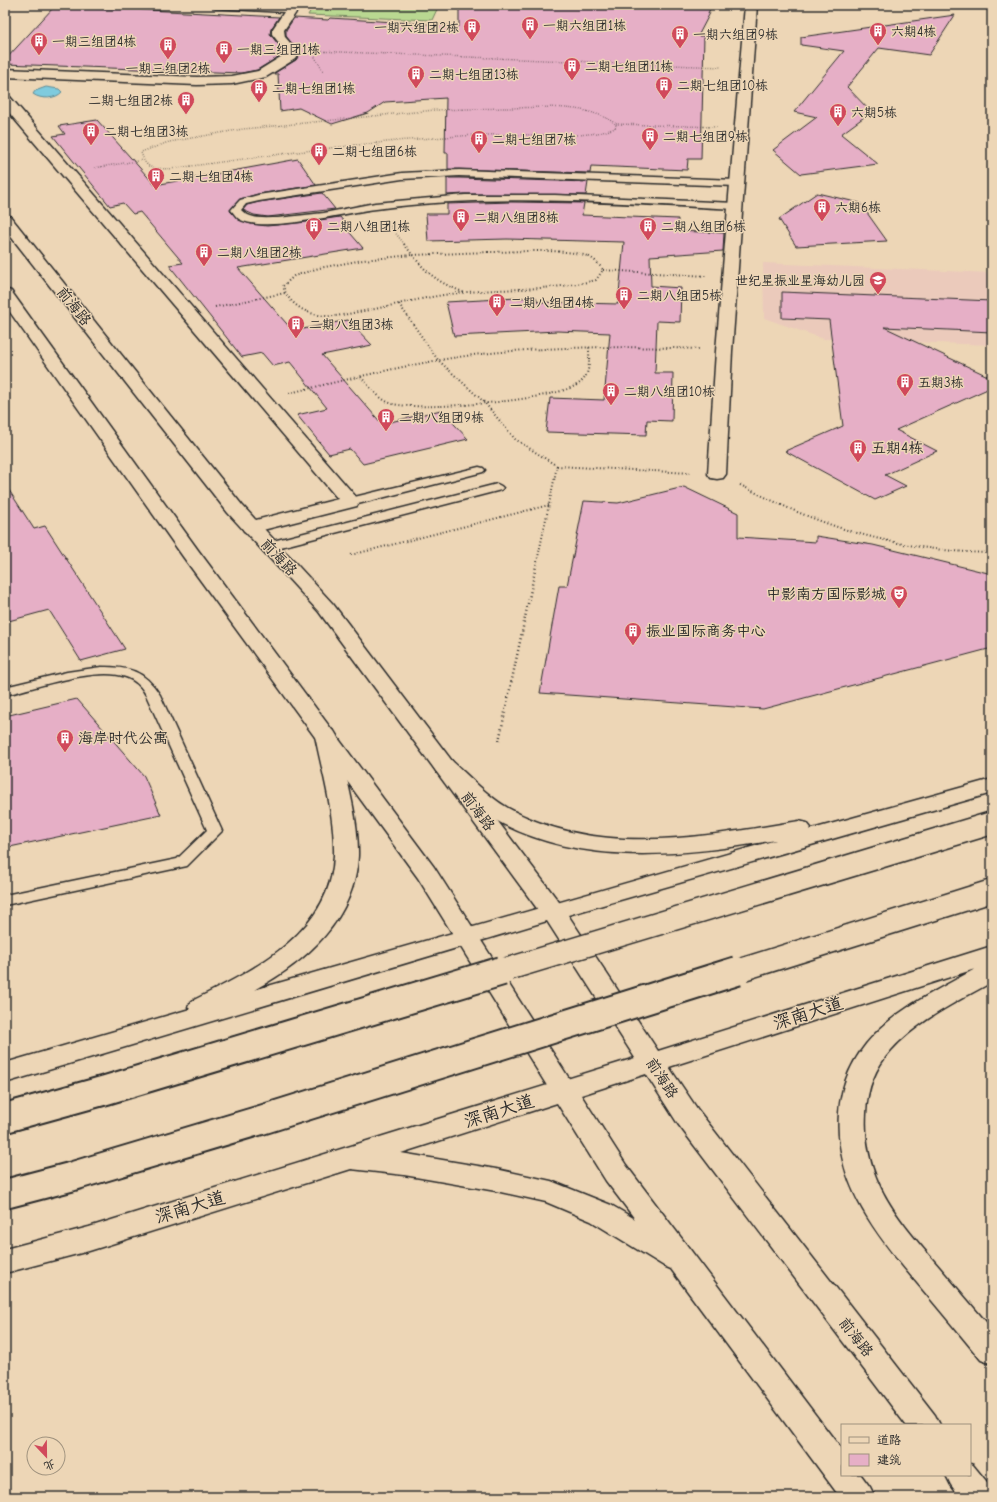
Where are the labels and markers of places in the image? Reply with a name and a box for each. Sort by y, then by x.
building icon: 一期六组团1栋 [520,15,540,40]
building icon: 一期六组团2栋 [462,17,482,42]
place label: 一期六组团1栋 [543,18,626,33]
place label: 一期六组团2栋 [374,20,459,35]
building icon: 六期4栋 [868,21,888,46]
building icon: 一期六组团9栋 [670,24,690,49]
place label: 六期4栋 [891,24,936,39]
place label: 一期六组团9栋 [693,27,778,42]
building icon: 一期三组团4栋 [29,31,49,56]
place label: 一期三组团4栋 [52,34,136,49]
building icon: 一期三组团2栋 [158,35,178,60]
building icon: 一期三组团1栋 [214,39,234,64]
place label: 一期三组团1栋 [237,42,320,57]
building icon: 二期七组团11栋 [562,56,582,81]
place label: 二期七组团11栋 [585,59,673,74]
place label: 一期三组团2栋 [126,61,210,76]
building icon: 二期七组团13栋 [406,64,426,89]
place label: 二期七组团13栋 [429,67,519,82]
building icon: 二期七组团10栋 [654,75,674,100]
building icon: 二期七组团1栋 [249,78,269,103]
place label: 二期七组团10栋 [677,78,768,93]
place label: 二期七组团1栋 [272,81,355,96]
building icon: 二期七组团2栋 [176,90,196,115]
place label: 二期七组团2栋 [88,93,173,108]
building icon: 六期5栋 [828,102,848,127]
place label: 六期5栋 [851,105,897,120]
building icon: 二期七组团3栋 [81,121,101,146]
place label: 二期七组团3栋 [104,124,189,139]
building icon: 二期七组团9栋 [640,126,660,151]
building icon: 二期七组团7栋 [469,129,489,154]
place label: 二期七组团9栋 [663,129,748,144]
place label: 二期七组团7栋 [492,132,576,147]
building icon: 二期七组团6栋 [309,141,329,166]
place label: 二期七组团6栋 [332,144,417,159]
building icon: 二期七组团4栋 [146,166,166,191]
place label: 二期七组团4栋 [169,169,253,184]
building icon: 六期6栋 [812,197,832,222]
place label: 六期6栋 [835,200,881,215]
building icon: 二期八组团8栋 [451,207,471,232]
place label: 二期八组团8栋 [474,210,559,225]
building icon: 二期八组团1栋 [304,216,324,241]
building icon: 二期八组团6栋 [638,216,658,241]
place label: 二期八组团1栋 [327,219,410,234]
place label: 二期八组团6栋 [661,219,746,234]
building icon: 二期八组团2栋 [194,242,214,267]
place label: 二期八组团2栋 [217,245,302,260]
school or university icon: 世纪星振业星海幼儿园 [868,270,888,295]
place label: 世纪星振业星海幼儿园 [735,273,865,288]
building icon: 二期八组团5栋 [614,285,634,310]
place label: 二期八组团5栋 [637,288,722,303]
building icon: 二期八组团4栋 [487,292,507,317]
place label: 二期八组团4栋 [510,295,594,310]
building icon: 二期八组团3栋 [286,314,306,339]
place label: 二期八组团3栋 [309,317,394,332]
building icon: 五期3栋 [895,372,915,397]
place label: 五期3栋 [918,375,964,390]
building icon: 二期八组团10栋 [601,381,621,406]
place label: 二期八组团10栋 [624,384,715,399]
building icon: 二期八组团9栋 [376,407,396,432]
place label: 二期八组团9栋 [399,410,484,425]
building icon: 五期4栋 [848,438,868,463]
place label: 五期4栋 [871,439,923,457]
theatre icon: 中影南方国际影城 [889,584,909,609]
place label: 中影南方国际影城 [766,585,886,603]
building icon: 振业国际商务中心 [623,621,643,646]
place label: 振业国际商务中心 [646,622,766,640]
building icon: 海岸时代公寓 [55,728,75,753]
place label: 海岸时代公寓 [78,729,168,747]

